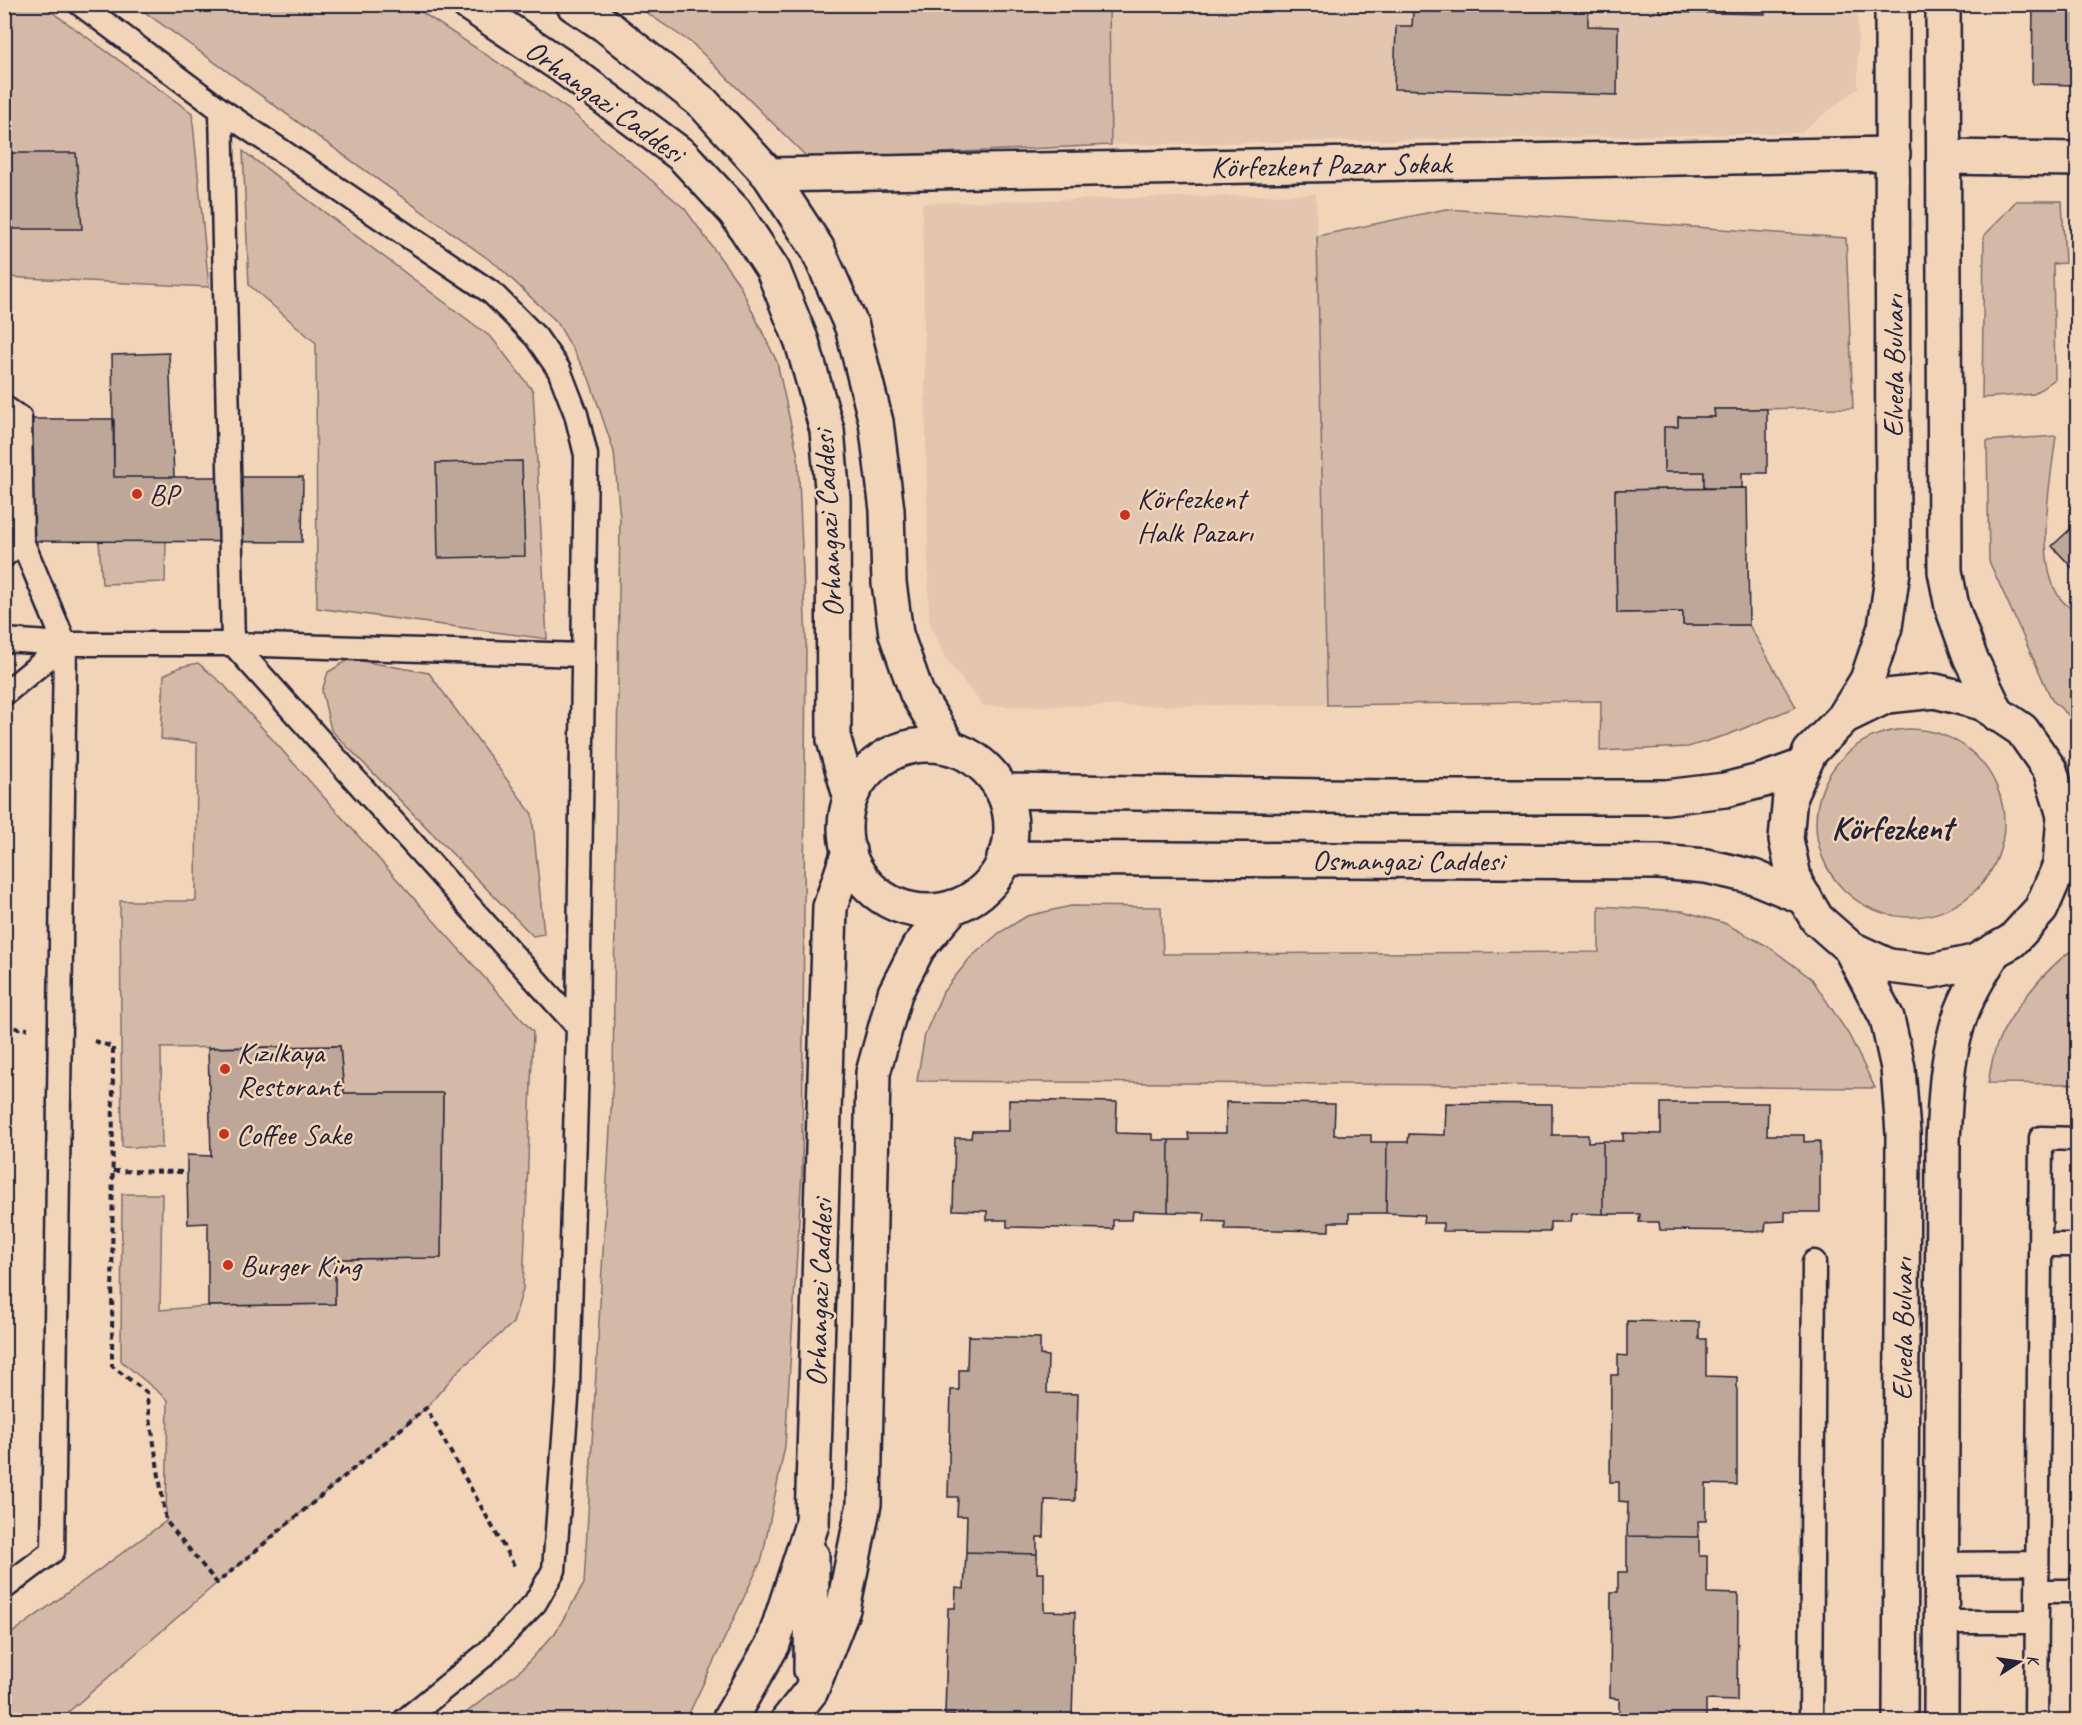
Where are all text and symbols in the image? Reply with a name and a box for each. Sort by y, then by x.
street label: Orhangazi Caddesi [518,31,695,173]
street label: Körfezkent Pazar Sokak [1210,144,1454,186]
street label: Elveda Bulvarı [1874,293,1912,437]
street label: Orhangazi Caddesi [804,426,852,619]
place label: BP [149,475,182,513]
place label: Körfezkent Halk Pazarı [1137,479,1254,551]
marker: BP [130,487,144,501]
marker: Körfezkent Halk Pazarı [1118,508,1132,522]
district label: Körfezkent [1831,807,1958,849]
street label: Osmangazi Caddesi [1312,841,1507,879]
place label: Kızılkaya Restorant [237,1033,343,1105]
marker: Kızılkaya Restorant [218,1062,232,1076]
place label: Coffee Sake [236,1115,353,1153]
marker: Coffee Sake [217,1127,231,1141]
street label: Orhangazi Caddesi [797,1195,841,1387]
place label: Burger King [240,1246,363,1284]
street label: Elveda Bulvarı [1883,1256,1921,1400]
marker: Burger King [221,1258,235,1272]
north arrow [1989,1632,2049,1692]
text: K [2022,1653,2044,1669]

